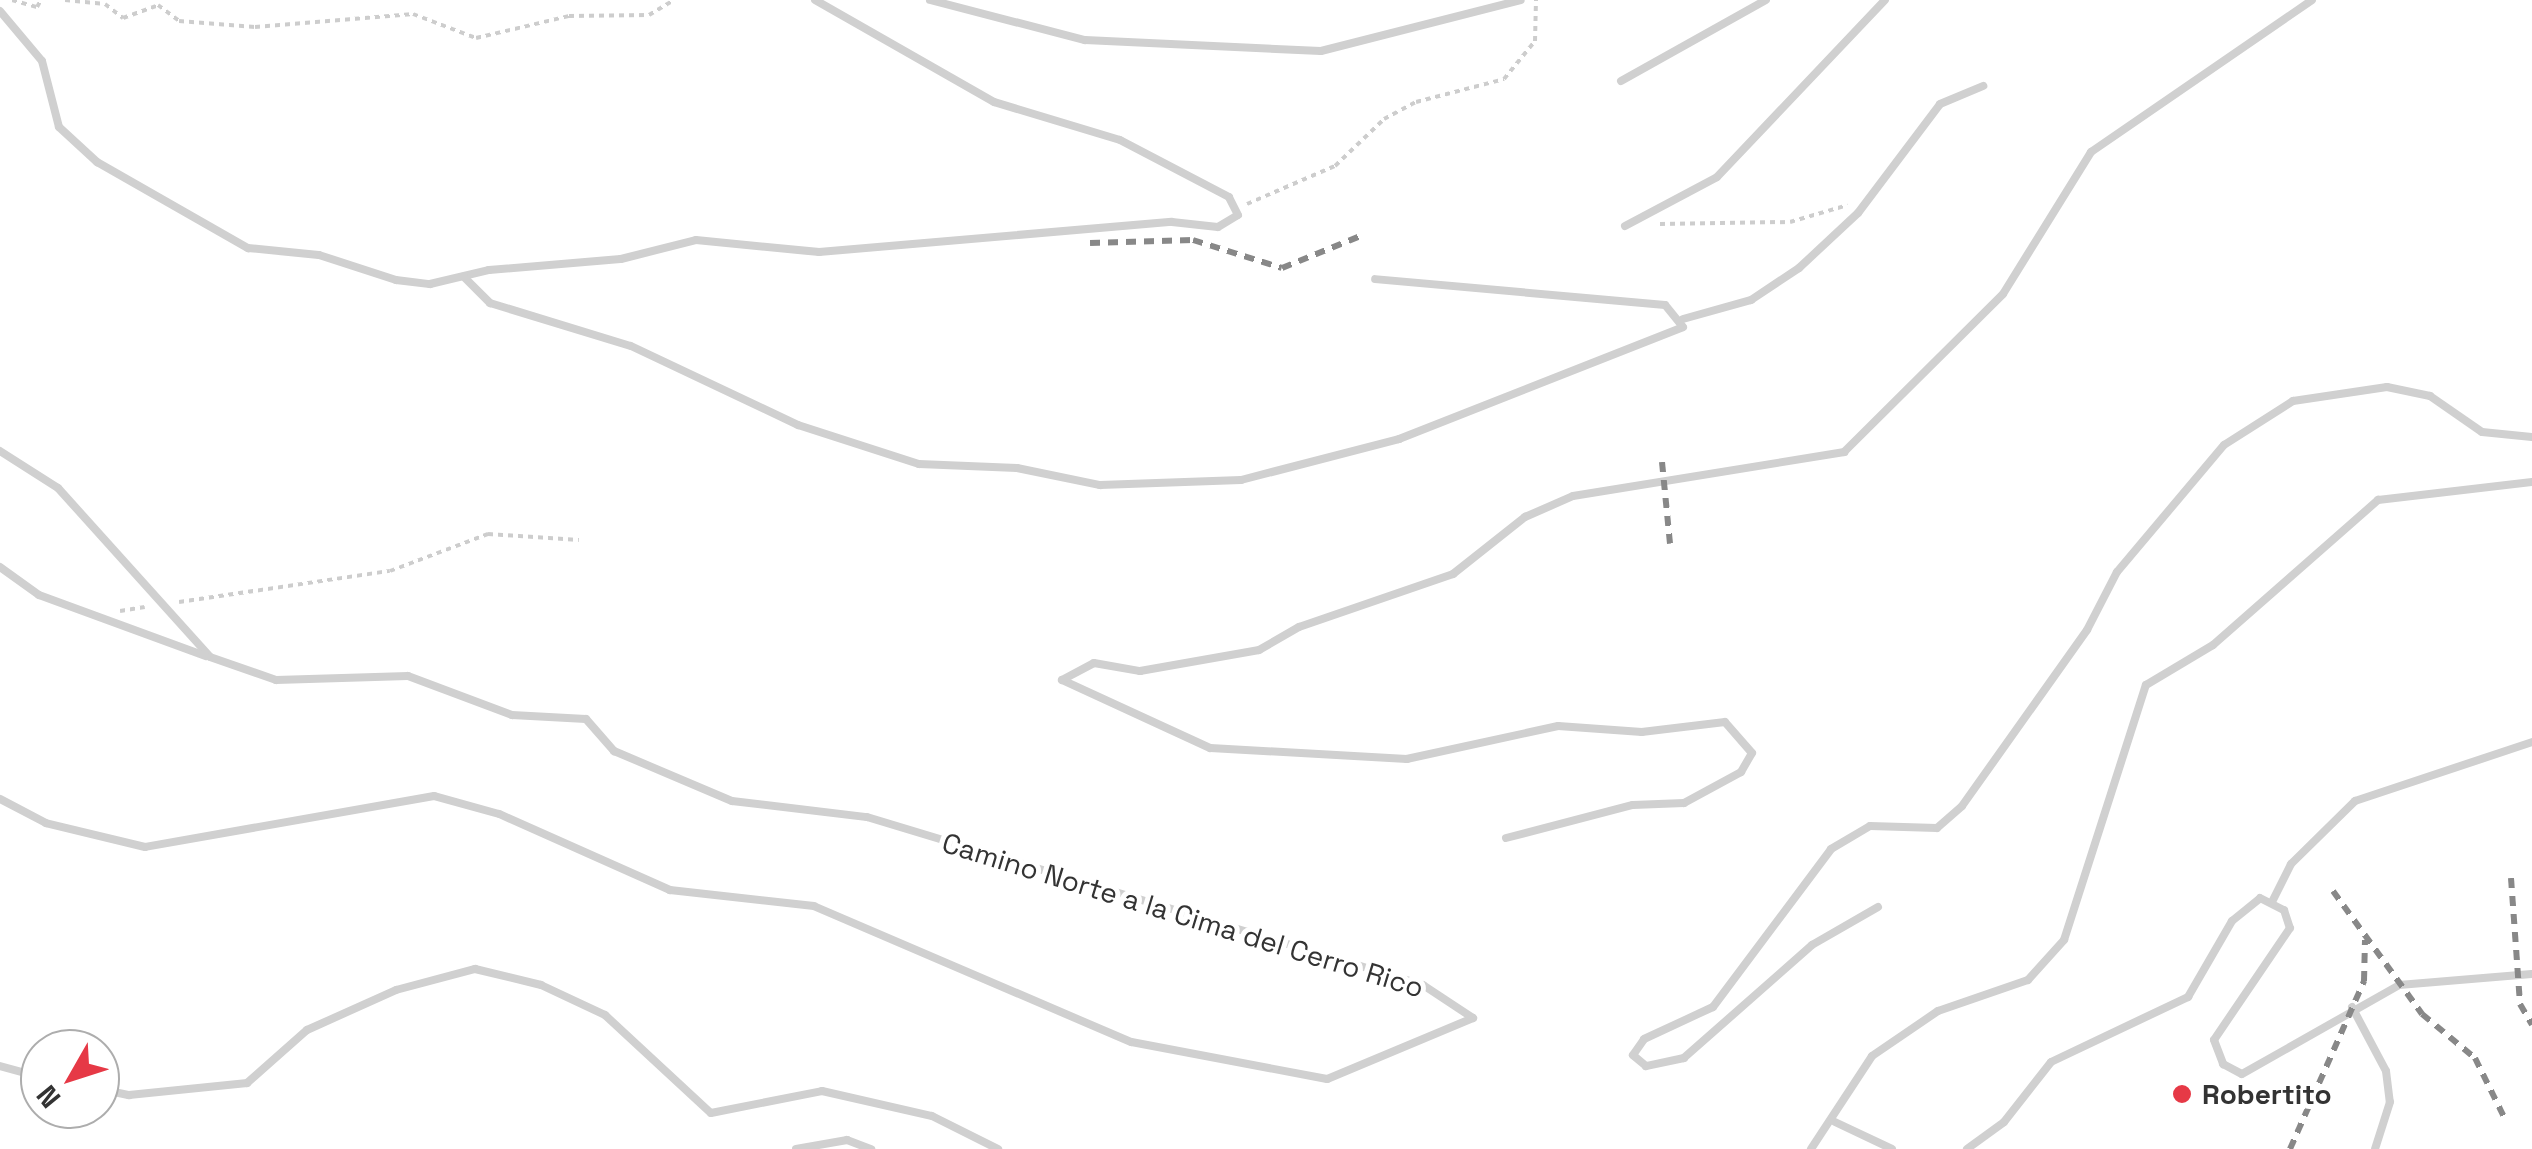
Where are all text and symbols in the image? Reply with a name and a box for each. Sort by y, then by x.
street label: Camino Norte a la Cima del Cerro Rico [938,826,1428,1004]
north arrow [20,1029,120,1129]
place label: Robertito [2202,1077,2332,1111]
text: N [28,1078,68,1115]
marker: Robertito [2171,1083,2193,1105]

